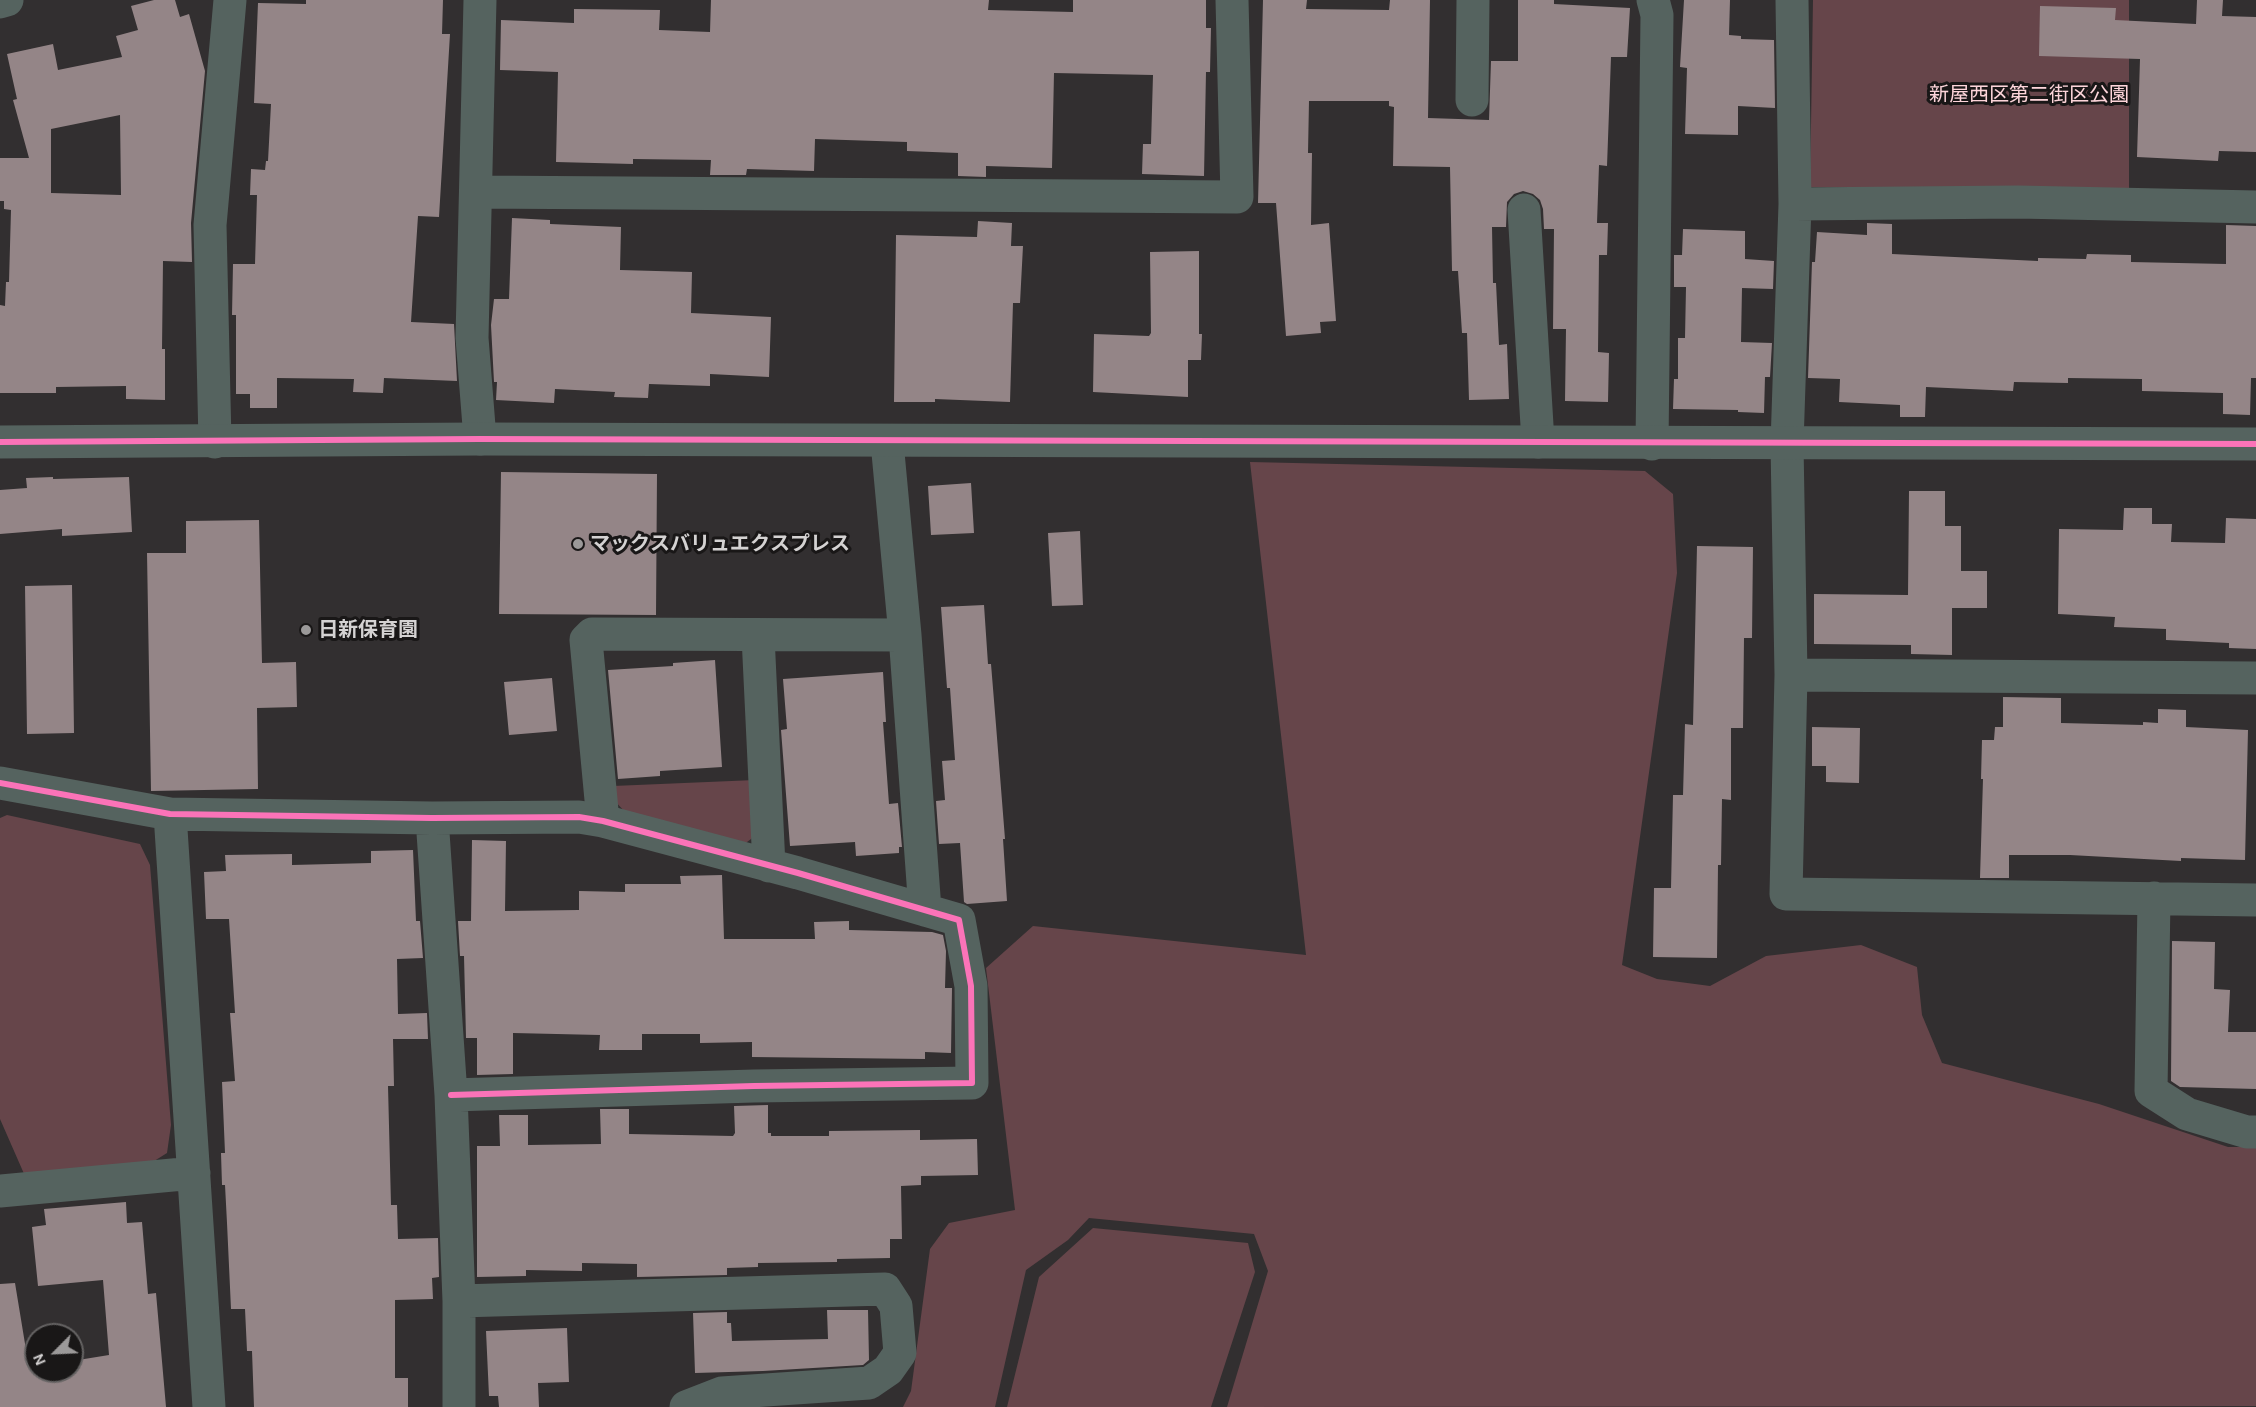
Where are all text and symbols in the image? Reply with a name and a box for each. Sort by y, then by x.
park label: 新屋西区第二街区公園 [1929,83,2129,107]
place label: マックスバリュエクスプレス [590,532,850,556]
marker: マックスバリュエクスプレス [571,537,585,551]
place label: 日新保育園 [318,618,418,642]
marker: 日新保育園 [299,623,313,637]
north arrow [24,1323,84,1383]
text: N [28,1351,50,1369]

